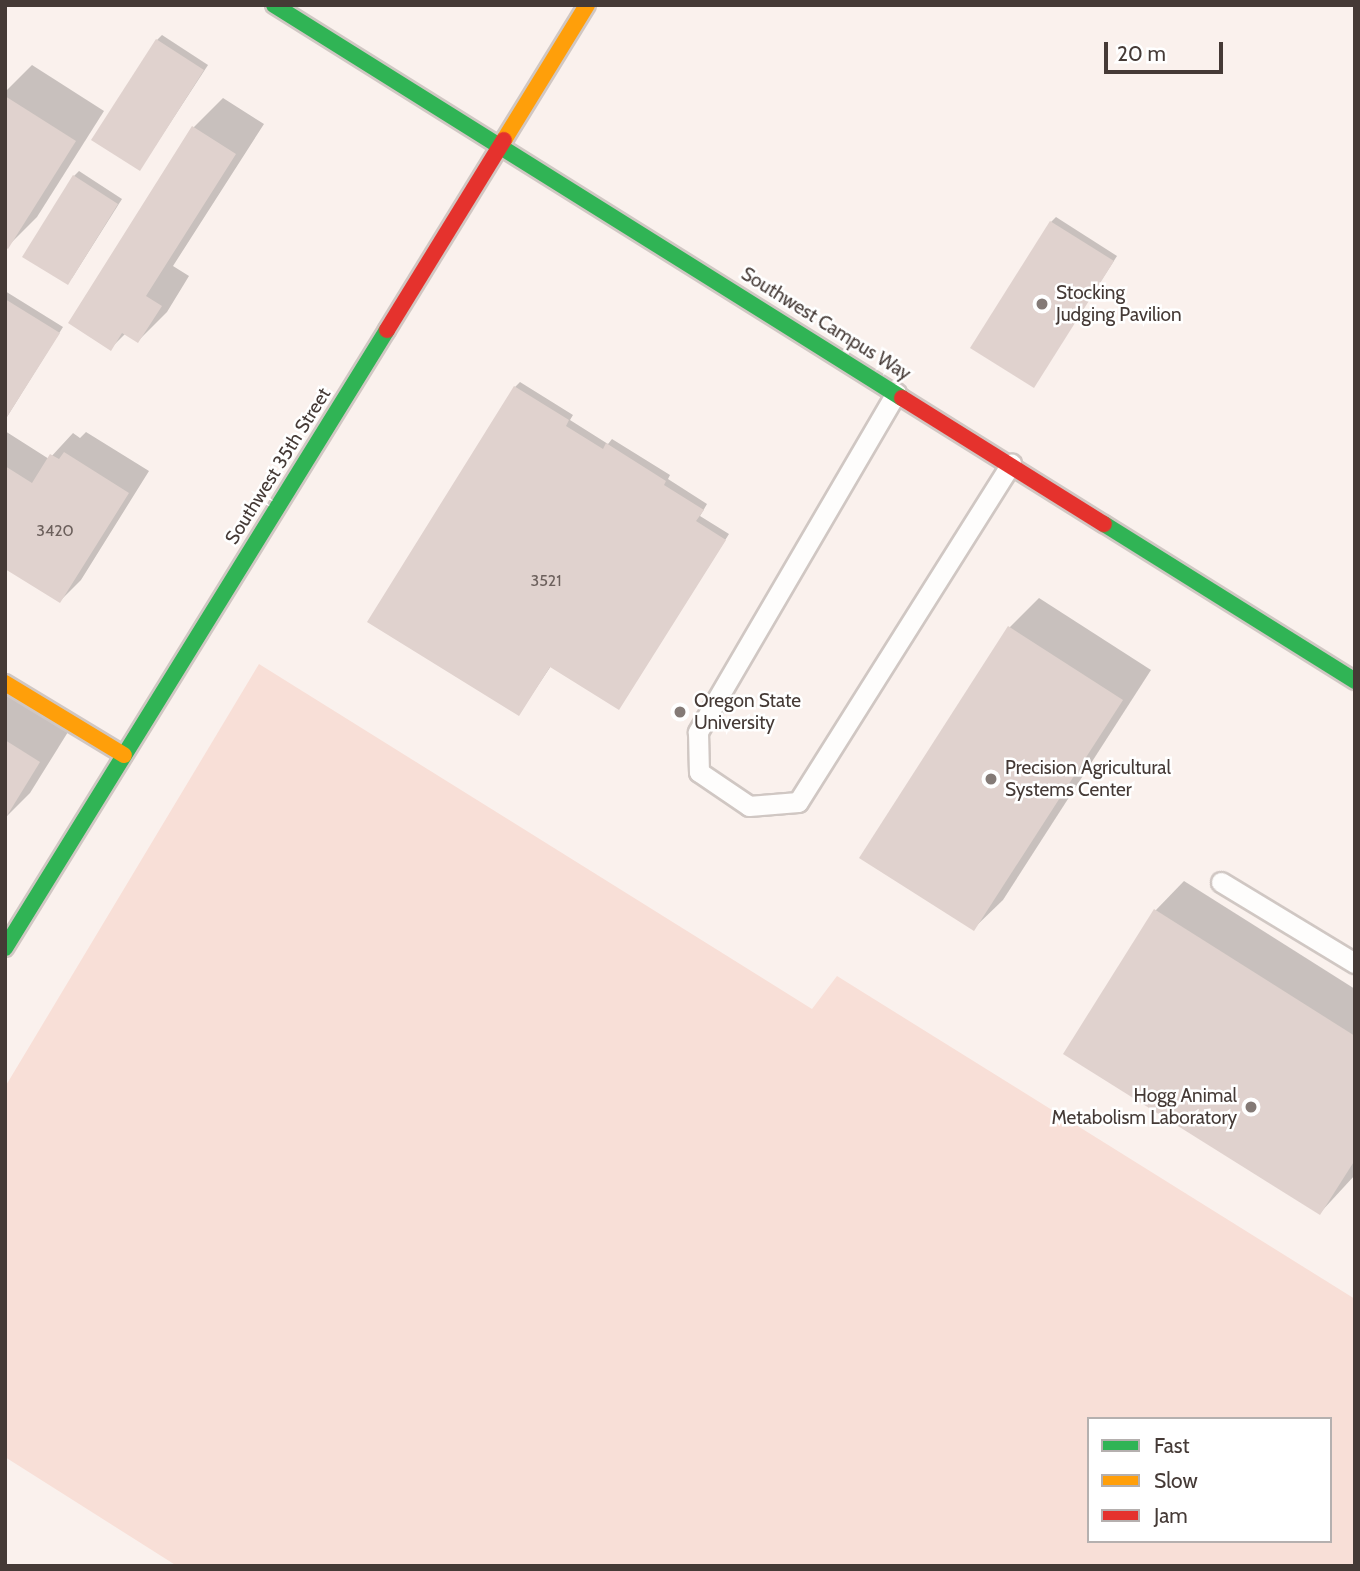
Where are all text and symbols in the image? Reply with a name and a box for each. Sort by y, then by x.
scale bar [1108,28,1227,72]
text: 20 m [1117,41,1166,66]
street label: Southwest Campus Way [737,262,915,386]
place label: Stocking Judging Pavilion [1056,282,1182,326]
marker: Stocking Judging Pavilion [1034,296,1050,312]
street label: Southwest 35th Street [221,383,335,549]
house number: 3420 [36,521,74,541]
house number: 3521 [531,571,561,591]
place label: Oregon State University [694,690,801,734]
marker: Oregon State University [672,704,688,720]
place label: Precision Agricultural Systems Center [1005,757,1171,801]
marker: Precision Agricultural Systems Center [983,771,999,787]
place label: Hogg Animal Metabolism Laboratory [1051,1085,1237,1129]
marker: Hogg Animal Metabolism Laboratory [1243,1099,1259,1115]
legend [1087,1417,1332,1543]
text: Fast [1154,1433,1190,1458]
text: Slow [1154,1468,1198,1493]
text: Jam [1154,1503,1188,1528]

